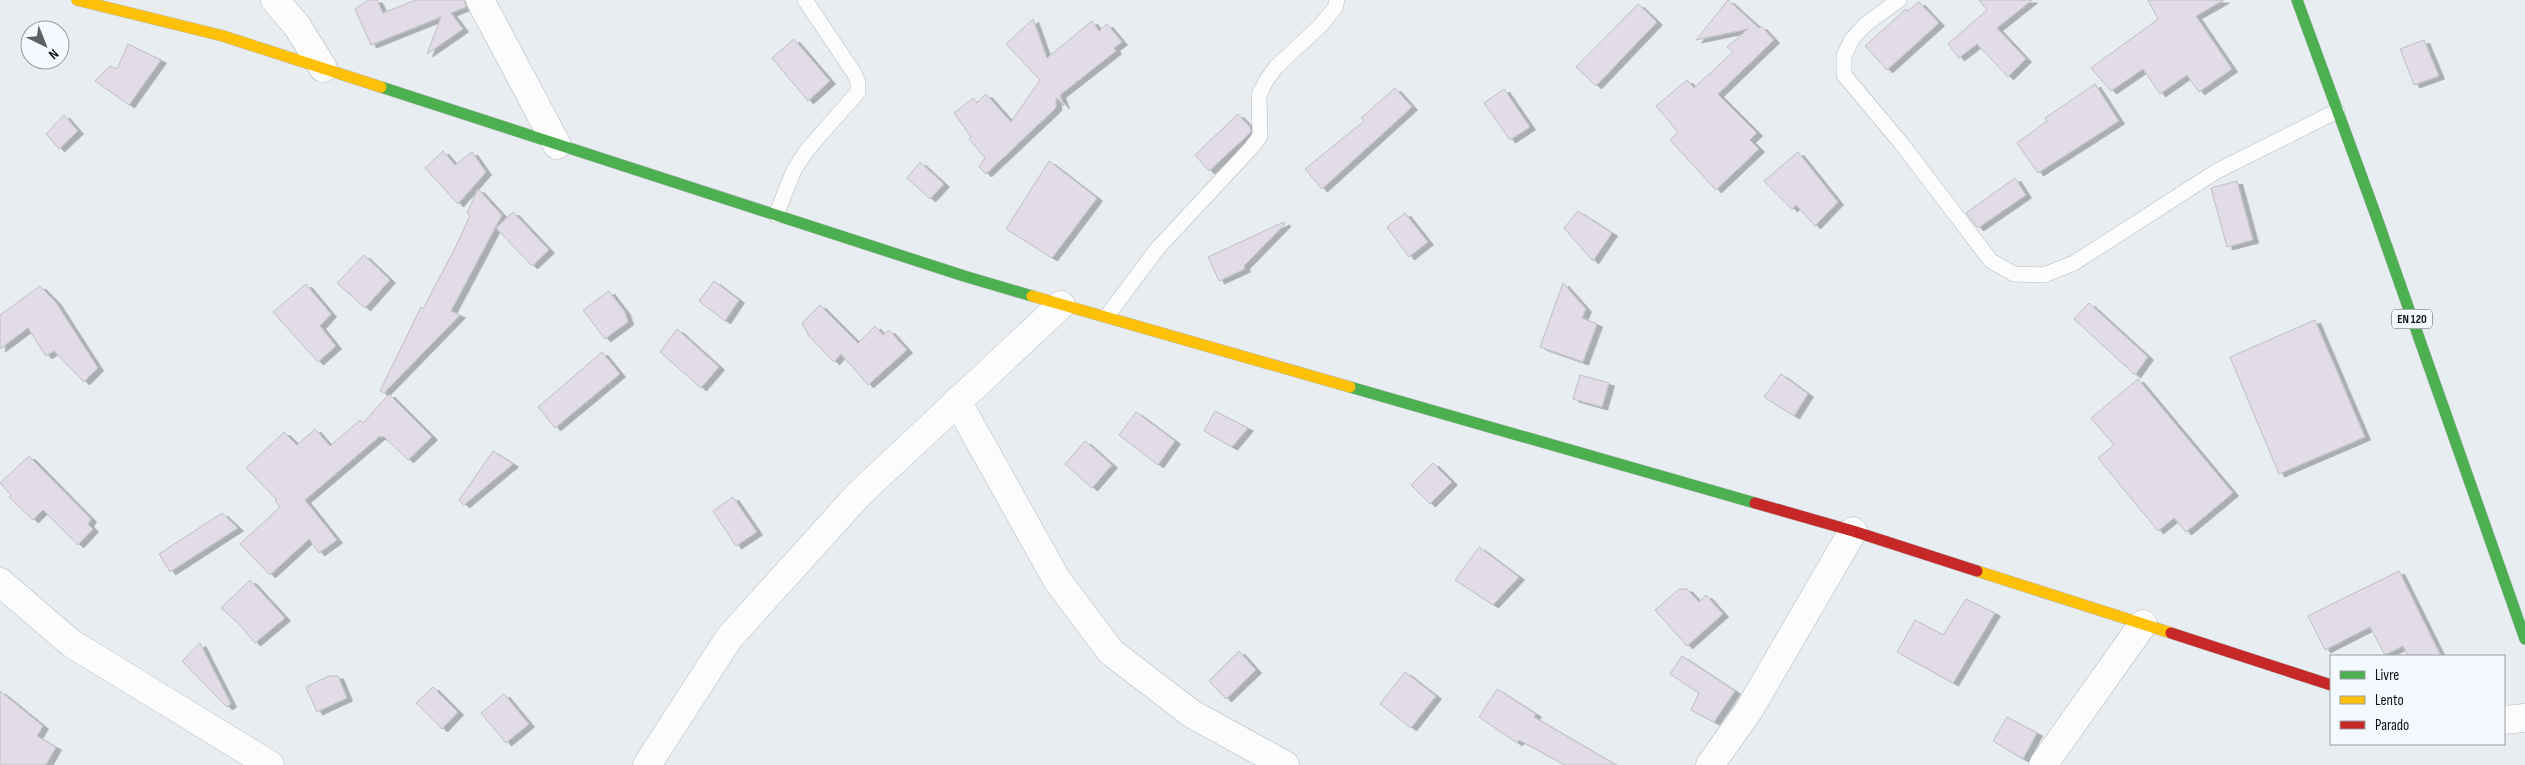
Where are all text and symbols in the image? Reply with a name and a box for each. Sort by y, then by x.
north arrow [20,20,70,70]
text: N [45,45,62,63]
road number: EN 120 [2392,310,2432,328]
legend [2330,655,2505,745]
text: Livre [2375,666,2399,685]
text: Lento [2375,691,2404,710]
text: Parado [2375,716,2409,735]

